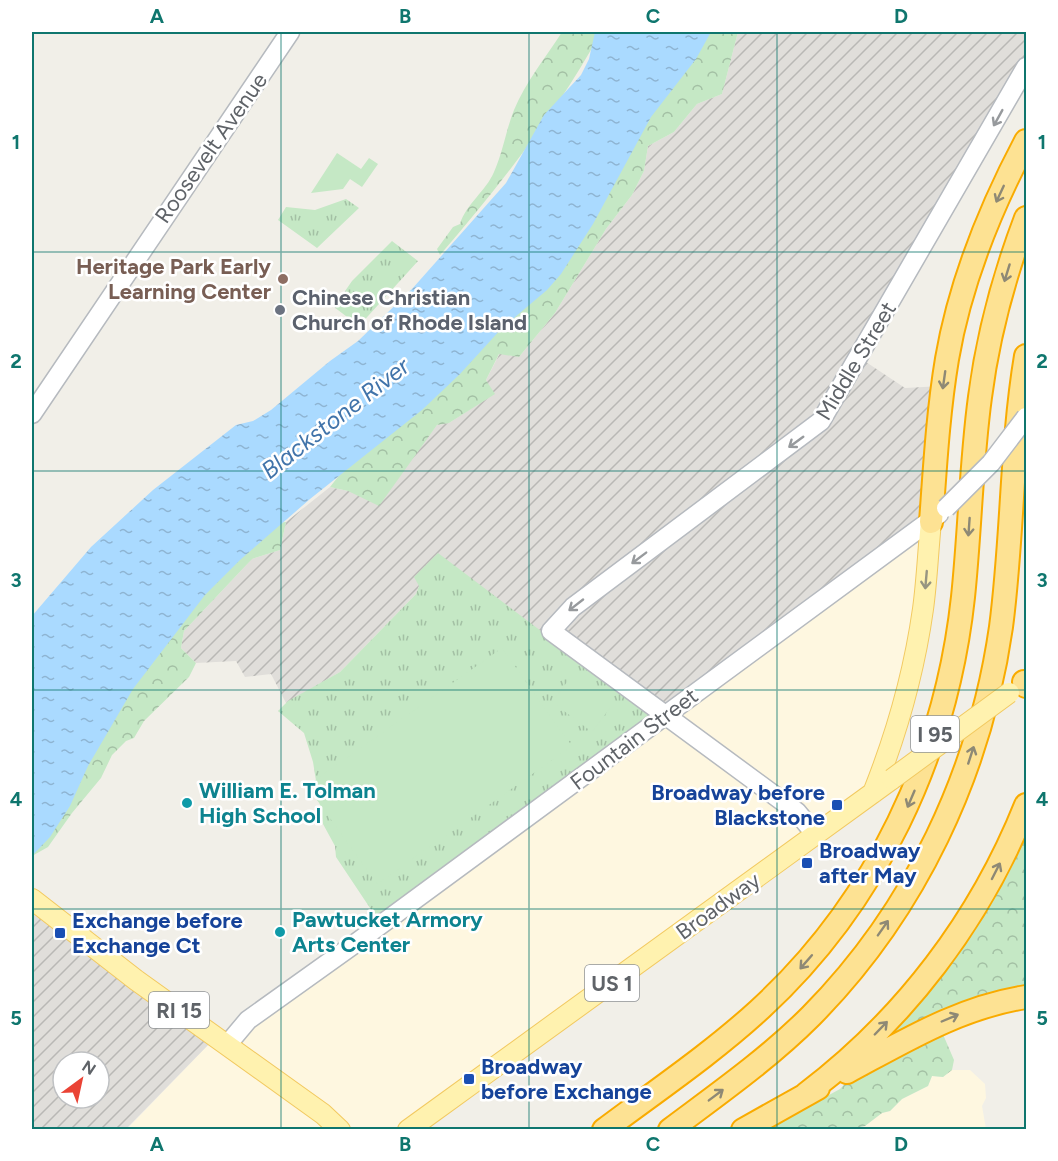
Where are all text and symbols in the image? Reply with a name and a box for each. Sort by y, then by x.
text: A [150,4,165,28]
text: B [399,4,411,28]
text: C [646,4,660,28]
text: D [894,4,908,28]
street label: Roosevelt Avenue [149,68,273,228]
one-way arrow [992,109,1004,126]
text: 1 [12,130,20,154]
text: 1 [1038,130,1046,154]
one-way arrow [994,184,1006,202]
place label: Heritage Park Early Learning Center [76,253,272,305]
one-way arrow [1001,263,1012,282]
marker: Heritage Park Early Learning Center [276,272,290,286]
place label: Chinese Christian Church of Rhode Island [292,284,527,336]
street label: Middle Street [810,297,902,425]
marker: Chinese Christian Church of Rhode Island [273,303,287,317]
text: 2 [10,349,22,373]
text: 2 [1036,349,1048,373]
water label: Blackstone River [255,351,415,485]
one-way arrow [938,369,949,389]
one-way arrow [788,436,804,448]
one-way arrow [963,517,974,537]
one-way arrow [631,552,647,564]
text: 3 [10,568,22,592]
text: 3 [1036,568,1048,592]
one-way arrow [920,570,931,590]
one-way arrow [569,598,585,611]
street label: Fountain Street [565,682,703,796]
road number: I 95 [911,716,959,752]
one-way arrow [966,746,977,765]
place label: William E. Tolman High School [199,777,376,829]
place label: Broadway before Blackstone [651,779,825,831]
text: 4 [10,787,23,811]
text: 4 [1036,787,1049,811]
one-way arrow [904,789,916,807]
marker: William E. Tolman High School [180,796,194,810]
marker: Broadway before Blackstone [830,798,844,812]
place label: Broadway after May [819,837,921,889]
marker: Broadway after May [800,856,814,870]
one-way arrow [991,863,1002,881]
street label: Broadway [671,866,766,946]
place label: Pawtucket Armory Arts Center [292,906,483,958]
place label: Exchange before Exchange Ct [72,907,243,959]
one-way arrow [877,921,889,937]
marker: Pawtucket Armory Arts Center [273,925,287,939]
marker: Exchange before Exchange Ct [53,926,67,940]
one-way arrow [799,954,813,969]
road number: US 1 [585,965,639,1001]
road number: RI 15 [149,992,209,1028]
text: 5 [10,1006,22,1030]
text: 5 [1036,1006,1048,1030]
one-way arrow [941,1012,959,1023]
one-way arrow [874,1020,888,1035]
north arrow [51,1050,111,1110]
place label: Broadway before Exchange [481,1053,652,1105]
text: N [79,1057,99,1079]
marker: Broadway before Exchange [462,1072,476,1086]
one-way arrow [708,1088,724,1101]
text: A [150,1132,165,1156]
text: B [399,1132,411,1156]
text: C [646,1132,660,1156]
text: D [894,1132,908,1156]

